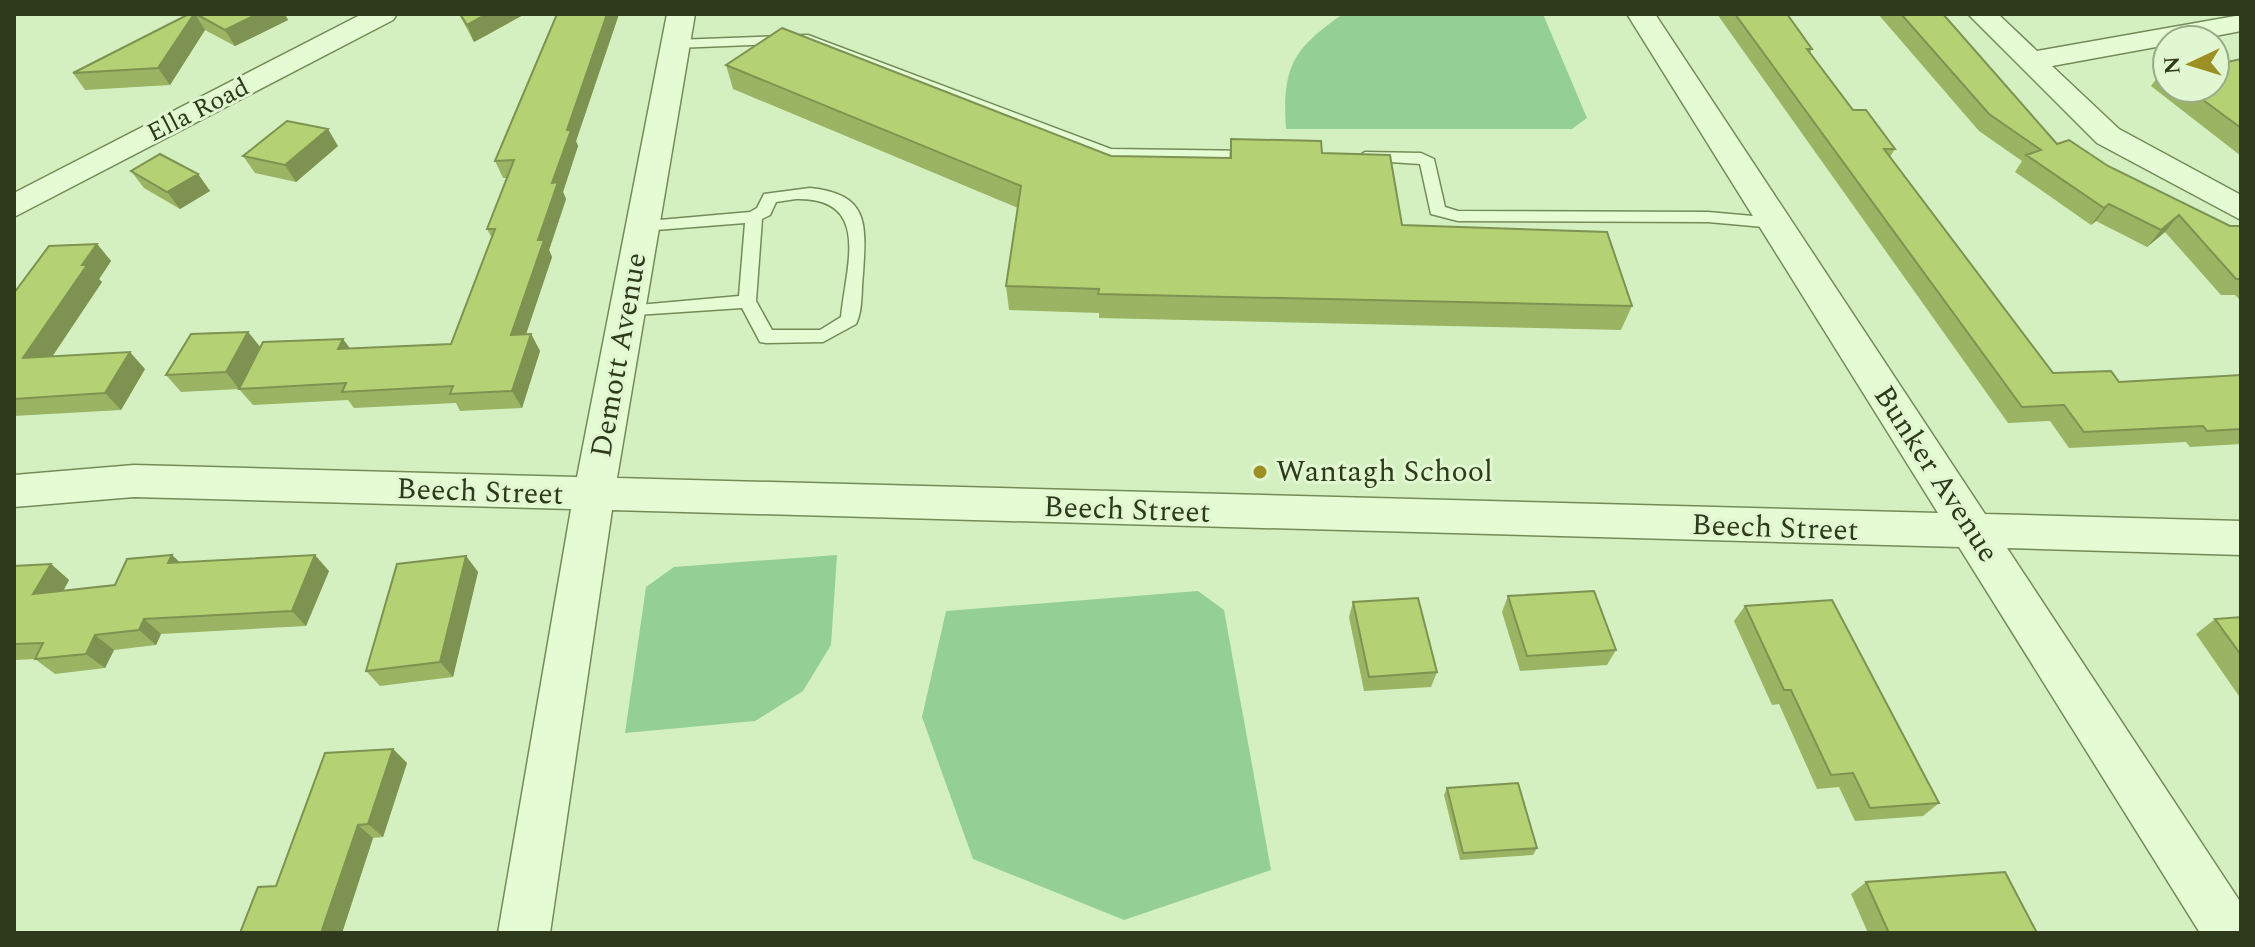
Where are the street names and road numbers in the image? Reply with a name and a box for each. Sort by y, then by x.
street label: Ella Road [140,67,256,153]
street label: Demott Avenue [578,249,660,461]
street label: Bunker Avenue [1861,376,2011,572]
street label: Beech Street [396,466,564,518]
street label: Beech Street [1043,484,1211,536]
street label: Beech Street [1691,502,1859,554]

